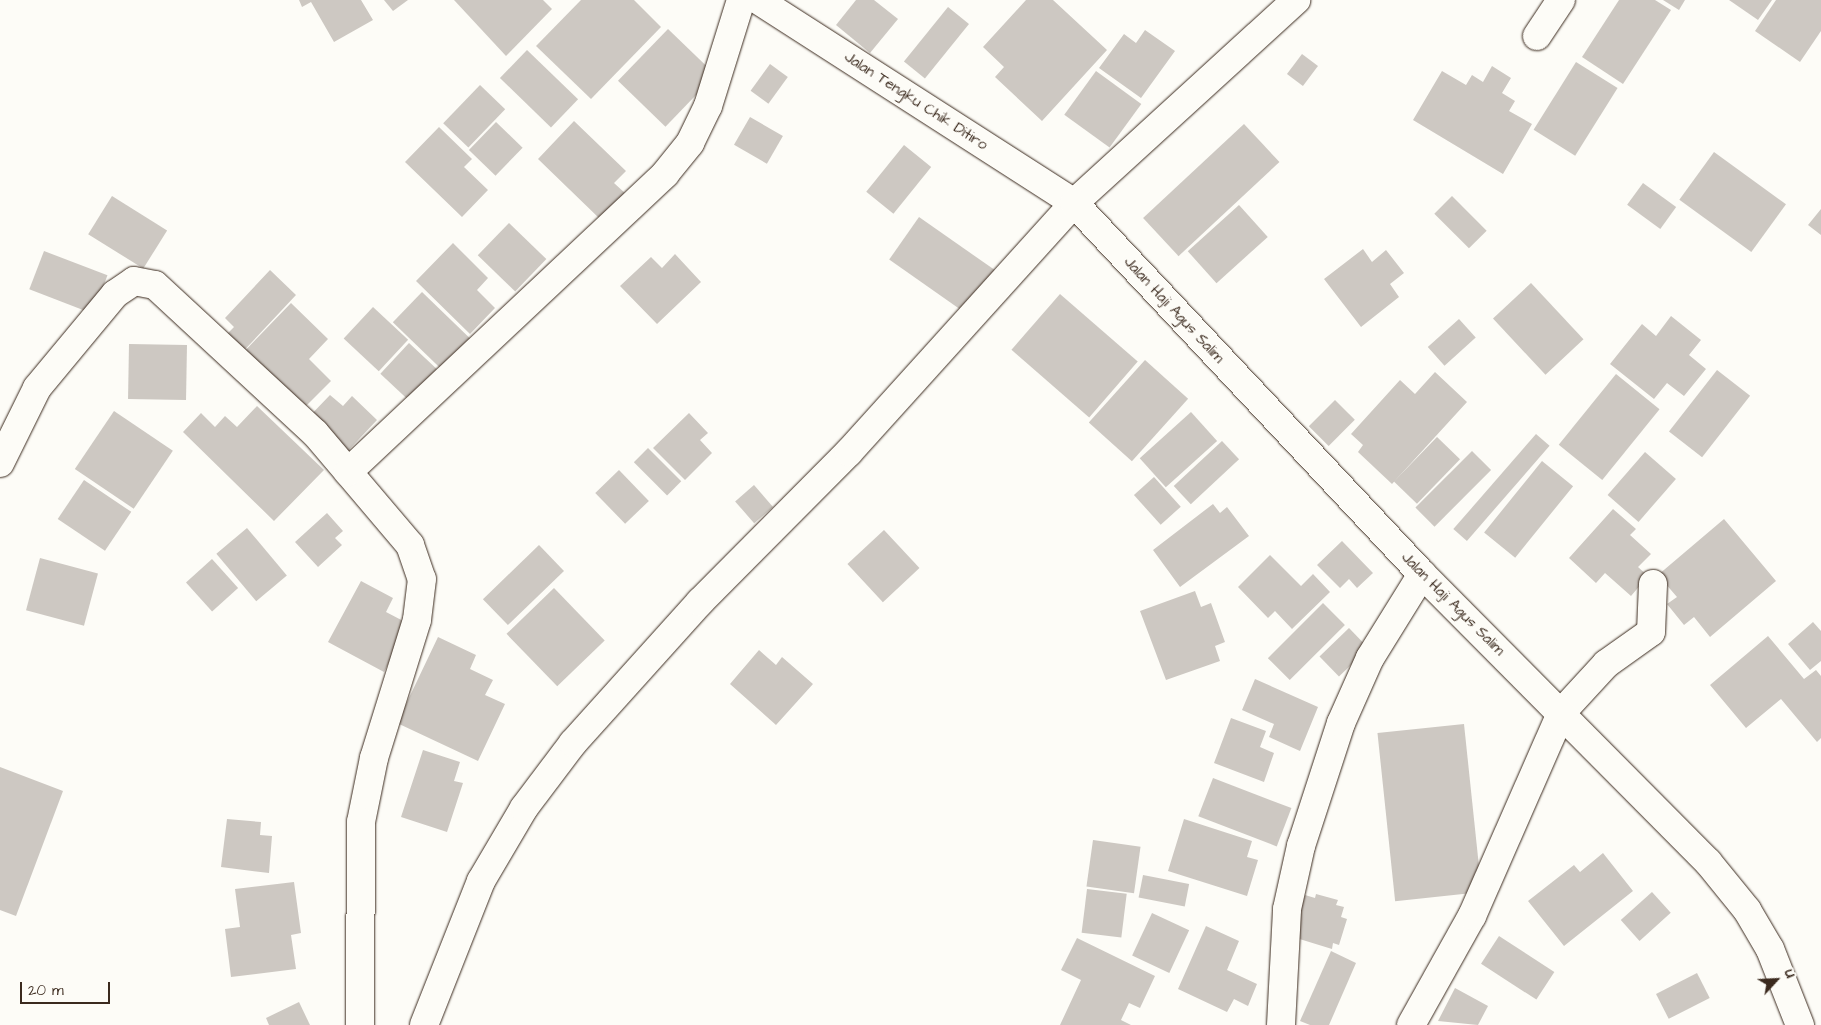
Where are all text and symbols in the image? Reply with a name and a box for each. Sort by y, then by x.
street label: Jalan Tengku Chik Ditiro [841,48,991,154]
street label: Jalan Haji Agus Salim [1120,253,1228,367]
street label: Jalan Haji Agus Salim [1398,549,1508,659]
north arrow [1751,955,1801,1005]
text: U [1779,966,1800,981]
scale bar [22,972,112,1004]
text: 20 m [28,980,64,1001]

